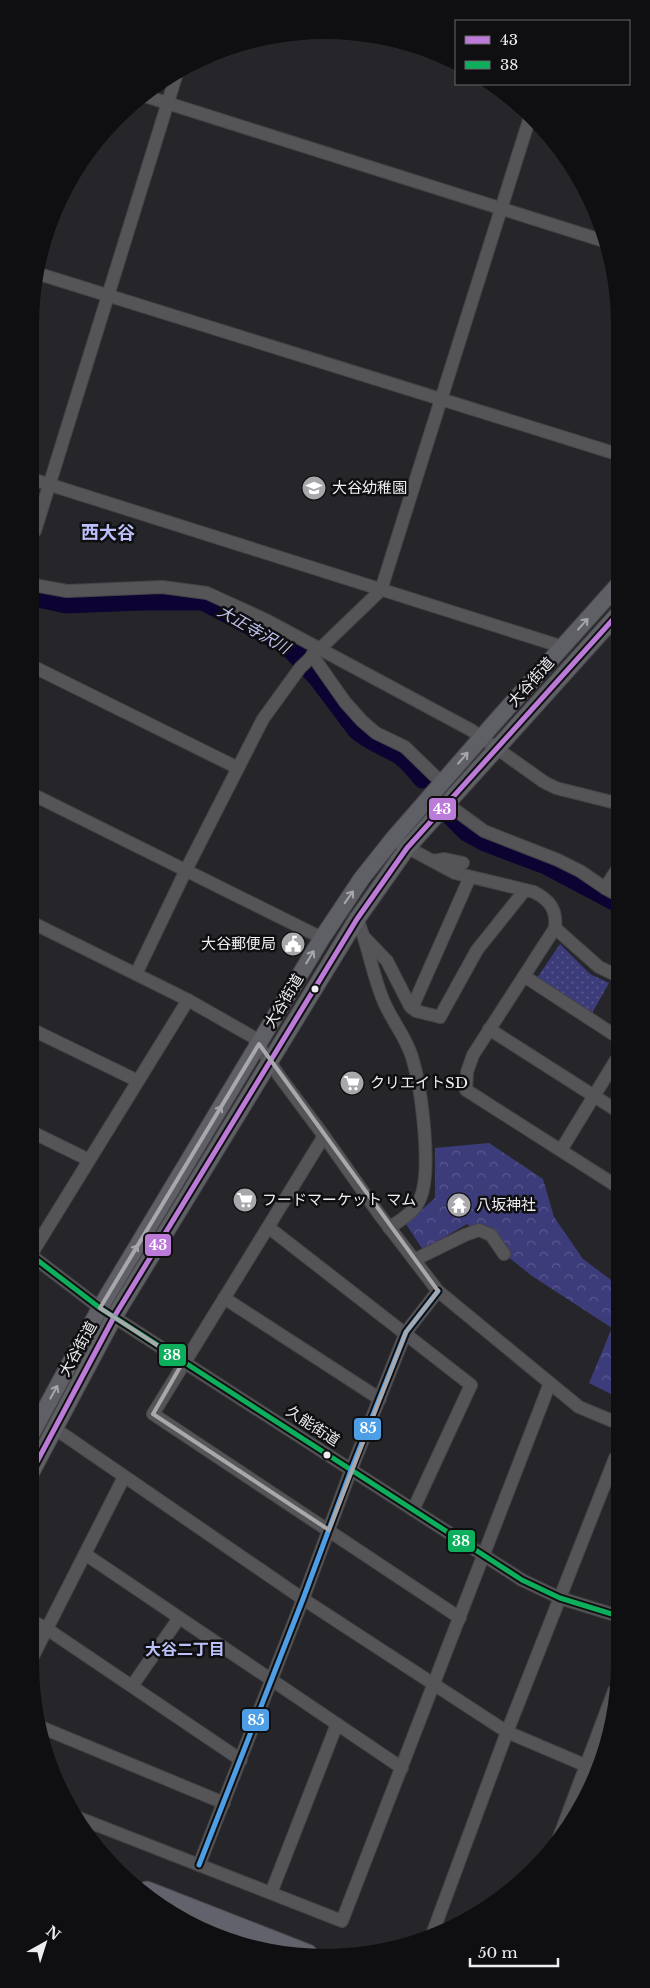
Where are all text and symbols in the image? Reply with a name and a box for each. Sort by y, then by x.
legend [455,20,630,85]
text: 43 [500,30,518,49]
text: 38 [500,55,518,74]
school or university icon: 大谷幼稚園 [301,475,327,501]
place label: 大谷幼稚園 [332,478,407,497]
district label: 西大谷 [81,522,135,544]
water label: 大正寺沢川 [214,600,295,659]
one-way arrow [577,617,589,630]
street label: 大谷街道 [503,653,558,710]
one-way arrow [458,752,469,765]
line badge: 43 [428,797,457,821]
text: 43 [433,800,451,818]
one-way arrow [344,890,354,904]
public building icon: 大谷郵便局 [280,931,306,957]
place label: 大谷郵便局 [201,934,276,953]
one-way arrow [306,951,316,965]
street label: 大谷街道 [260,970,307,1031]
unlabelled marker [310,984,320,994]
supermarket icon: クリエイトSD [339,1070,365,1096]
place label: クリエイトSD [370,1073,468,1092]
one-way arrow [213,1105,223,1119]
supermarket icon: フードマーケット マム [232,1187,258,1213]
place label: フードマーケット マム [262,1190,416,1209]
temple icon: 八坂神社 [446,1192,472,1218]
place label: 八坂神社 [476,1195,536,1214]
line badge: 43 [144,1233,172,1257]
text: 43 [149,1236,167,1254]
one-way arrow [130,1245,140,1259]
street label: 大谷街道 [55,1318,100,1380]
line badge: 38 [158,1343,187,1367]
text: 38 [163,1346,181,1364]
one-way arrow [49,1385,59,1400]
street label: 久能街道 [283,1401,344,1450]
line badge: 85 [353,1417,382,1441]
text: 85 [359,1419,377,1437]
unlabelled marker [322,1450,332,1460]
line badge: 38 [447,1529,476,1553]
text: 38 [452,1532,470,1550]
district label: 大谷二丁目 [145,1639,225,1659]
line badge: 85 [241,1708,270,1732]
text: 85 [247,1711,265,1729]
north arrow [20,1918,70,1968]
text: N [42,1922,64,1944]
scale bar [470,1936,558,1968]
text: 50 m [478,1943,518,1962]

